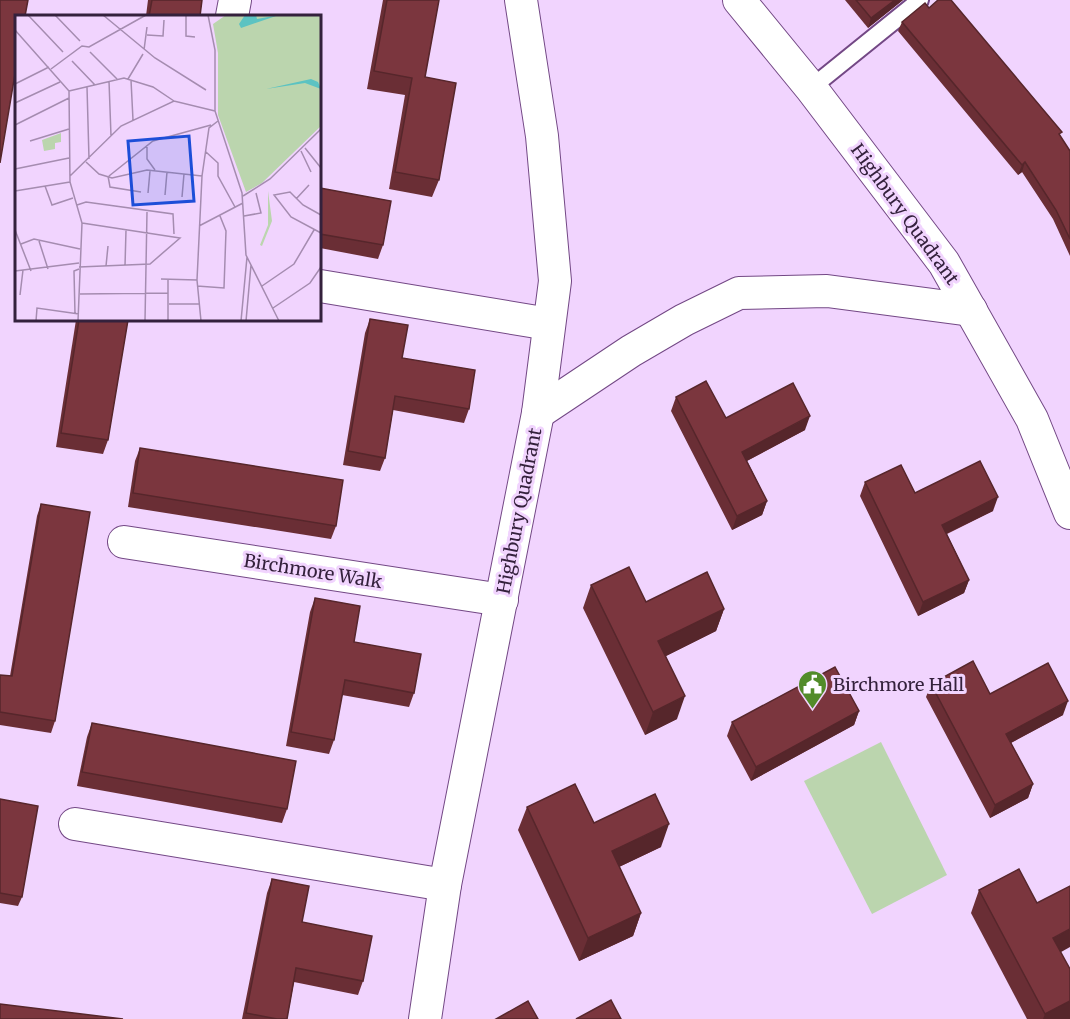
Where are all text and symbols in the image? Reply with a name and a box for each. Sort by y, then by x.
inset map [15,15,321,321]
street label: Highbury Quadrant [846,139,964,289]
street label: Highbury Quadrant [492,426,546,596]
street label: Birchmore Walk [242,549,384,593]
public building icon: Birchmore Hall [796,668,828,710]
place label: Birchmore Hall [833,673,964,696]

